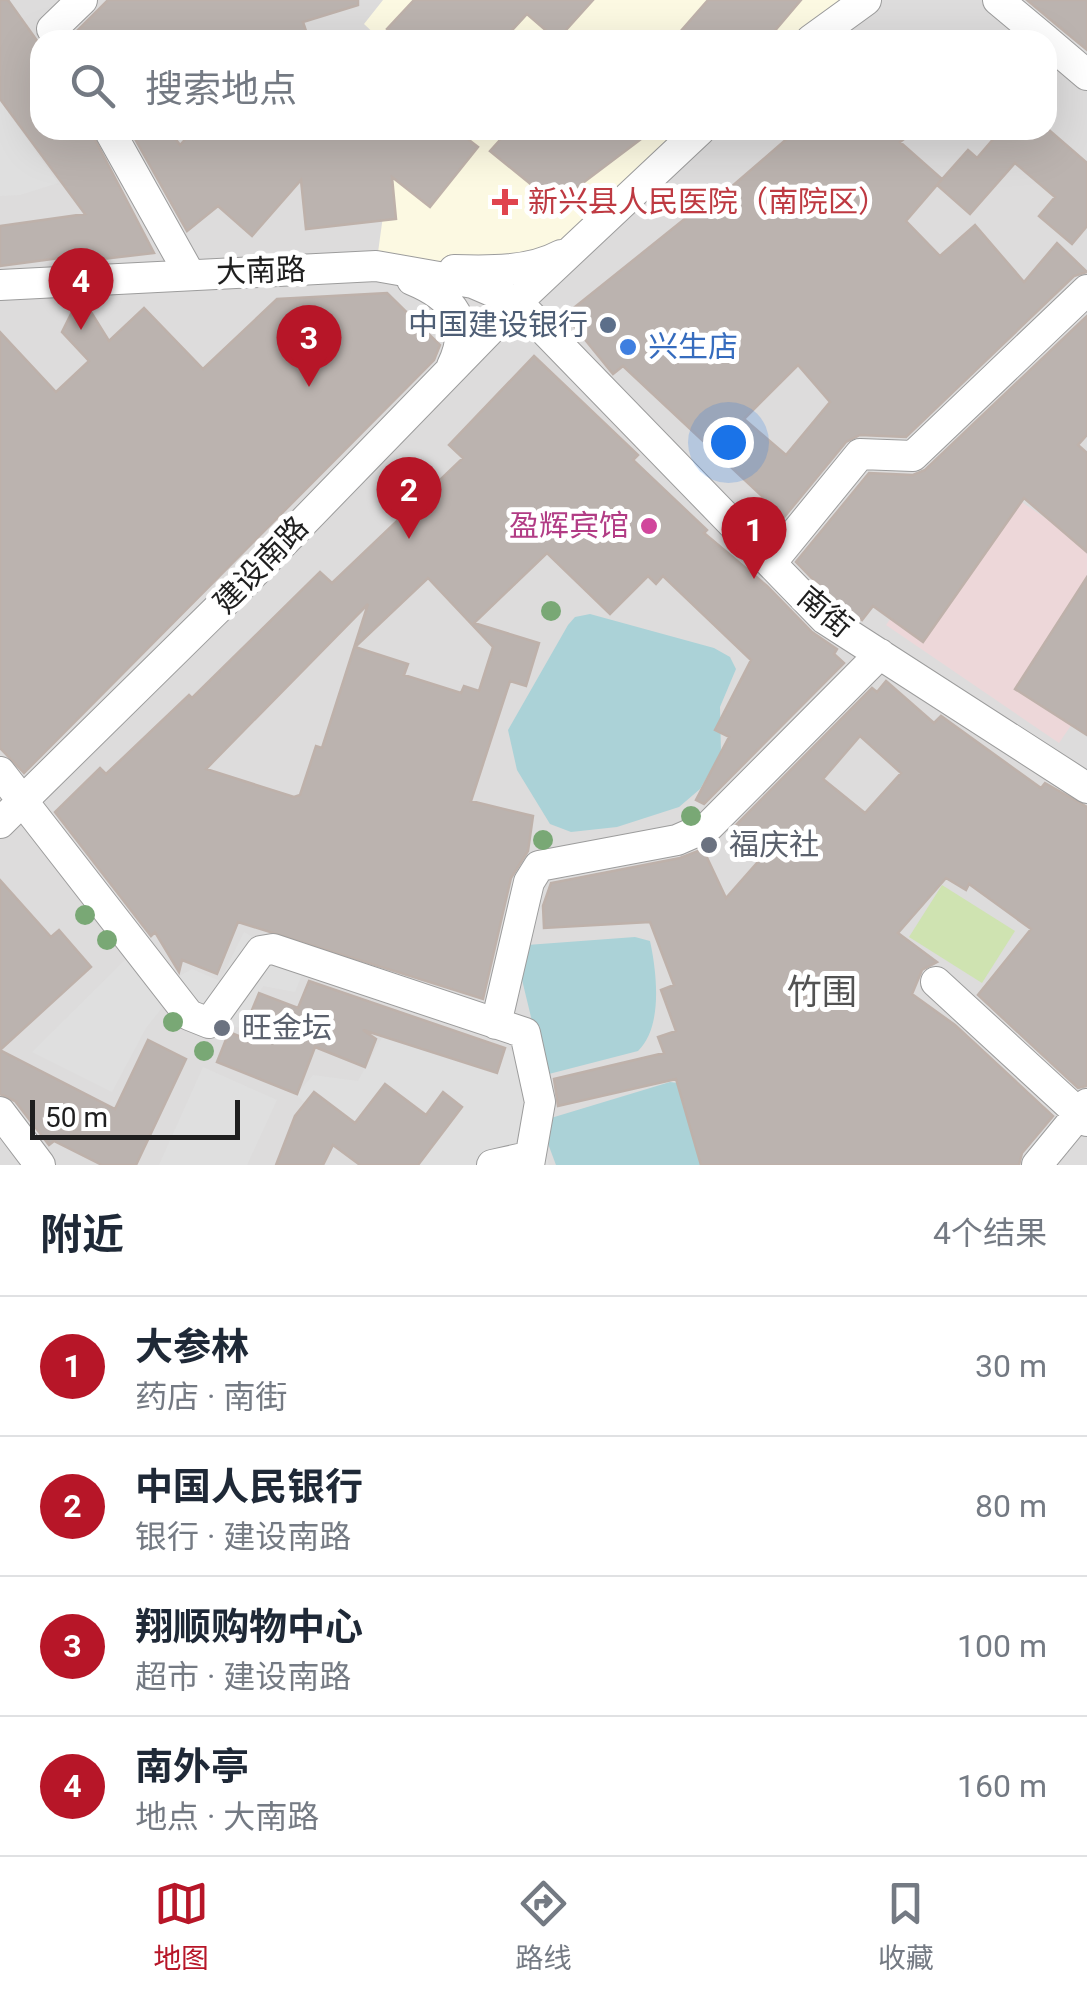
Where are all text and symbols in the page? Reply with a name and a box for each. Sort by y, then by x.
search box [30,30,1057,140]
icon: search [65,58,120,113]
text: 搜索地点 [145,67,297,111]
place label: 新兴县人民医院（南院区） [528,184,888,219]
marker: 新兴县人民医院（南院区） [492,189,518,215]
pin: 4 [48,248,114,330]
street label: 大南路 [215,251,307,290]
pin: 3 [276,304,342,387]
place label: 中国建设银行 [408,307,588,342]
marker: 中国建设银行 [597,314,619,336]
place label: 兴生店 [648,329,738,364]
marker: 兴生店 [617,336,639,358]
your location [703,417,754,468]
pin: 2 [376,456,442,539]
pin: 1 [722,496,786,579]
place label: 盈辉宾馆 [509,508,629,543]
street label: 建设南路 [206,509,315,620]
marker: 盈辉宾馆 [638,515,660,537]
street label: 南街 [791,579,860,644]
place label: 福庆社 [729,827,819,862]
marker: 福庆社 [698,834,720,856]
district label: 竹围 [787,972,857,1013]
place label: 旺金坛 [242,1010,332,1045]
marker: 旺金坛 [211,1017,233,1039]
scale bar [30,1095,240,1140]
text: 50 m [45,1101,108,1134]
text: 附近 [40,1210,124,1259]
text: 4个结果 [933,1214,1047,1252]
text: 大参林 [135,1325,249,1369]
text: 1 [63,1347,82,1385]
text: 30 m [975,1347,1047,1385]
text: 药店 · 南街 [135,1378,287,1416]
text: 中国人民银行 [135,1465,363,1509]
text: 2 [63,1487,82,1525]
text: 80 m [975,1487,1047,1525]
text: 银行 · 建设南路 [135,1518,351,1556]
text: 翔顺购物中心 [135,1605,363,1649]
text: 3 [63,1627,82,1665]
text: 100 m [957,1627,1047,1665]
text: 超市 · 建设南路 [135,1658,351,1696]
text: 南外亭 [135,1745,249,1789]
text: 4 [63,1767,82,1805]
text: 160 m [957,1767,1047,1805]
text: 地点 · 大南路 [135,1798,319,1836]
tab: 地图 [153,1876,209,1976]
tab: 路线 [515,1876,572,1976]
tab: 收藏 [878,1876,934,1976]

